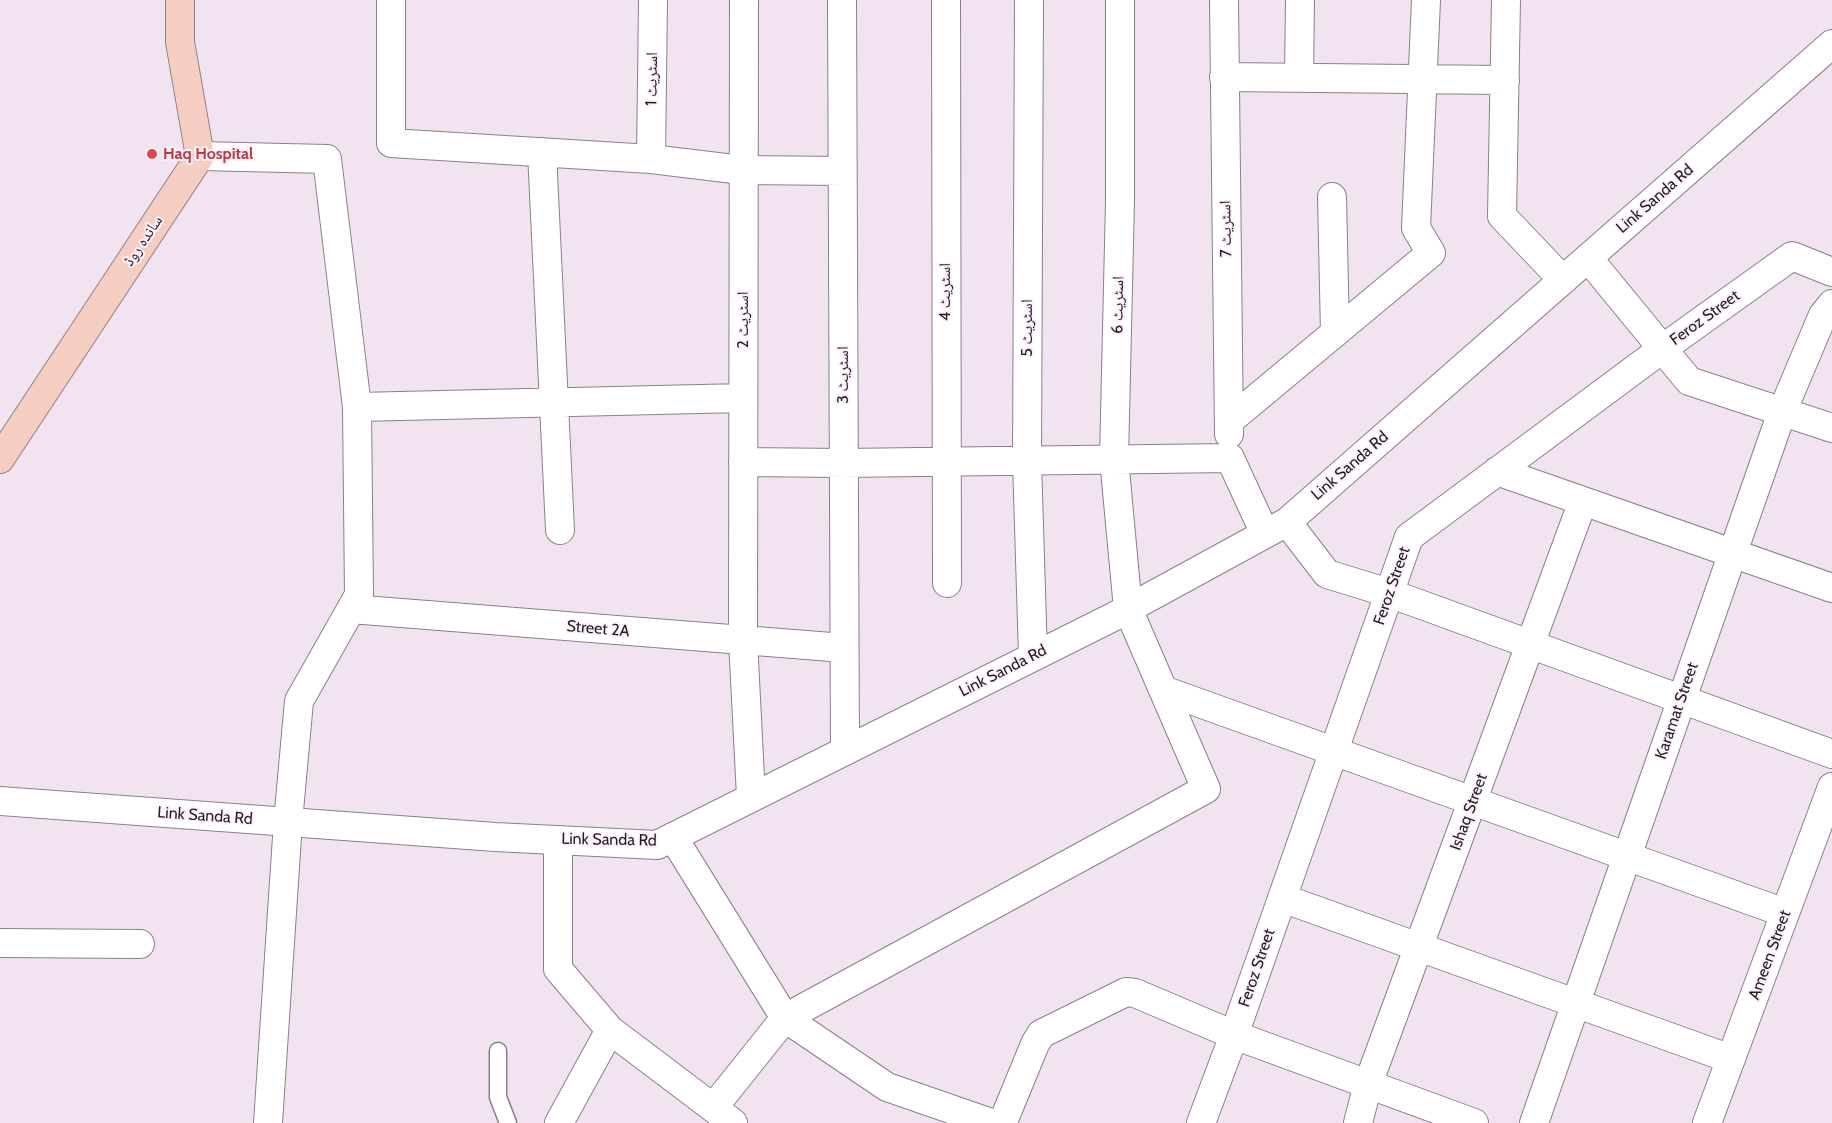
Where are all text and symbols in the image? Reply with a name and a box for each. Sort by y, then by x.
street label: اسٹریٹ 1 [642,52,662,106]
place label: Haq Hospital [163,144,253,164]
marker: Haq Hospital [145,147,159,161]
street label: Link Sanda Rd [1613,160,1697,238]
street label: اسٹریٹ 7 [1216,200,1236,258]
street label: ساندہ روڈ [119,212,167,270]
street label: اسٹریٹ 4 [935,263,955,321]
street label: اسٹریٹ 6 [1108,276,1128,334]
street label: Feroz Street [1666,286,1744,350]
street label: اسٹریٹ 2 [733,291,753,349]
street label: اسٹریٹ 5 [1017,299,1037,357]
street label: اسٹریٹ 3 [833,346,853,404]
street label: Link Sanda Rd [1308,427,1392,505]
street label: Feroz Street [1370,544,1414,628]
street label: Street 2A [566,617,630,641]
street label: Link Sanda Rd [956,641,1050,701]
street label: Karamat Street [1651,660,1703,762]
street label: Ishaq Street [1446,771,1492,853]
street label: Link Sanda Rd [157,803,253,829]
street label: Link Sanda Rd [561,830,657,850]
street label: Ameen Street [1745,908,1795,1002]
street label: Feroz Street [1235,926,1279,1010]

